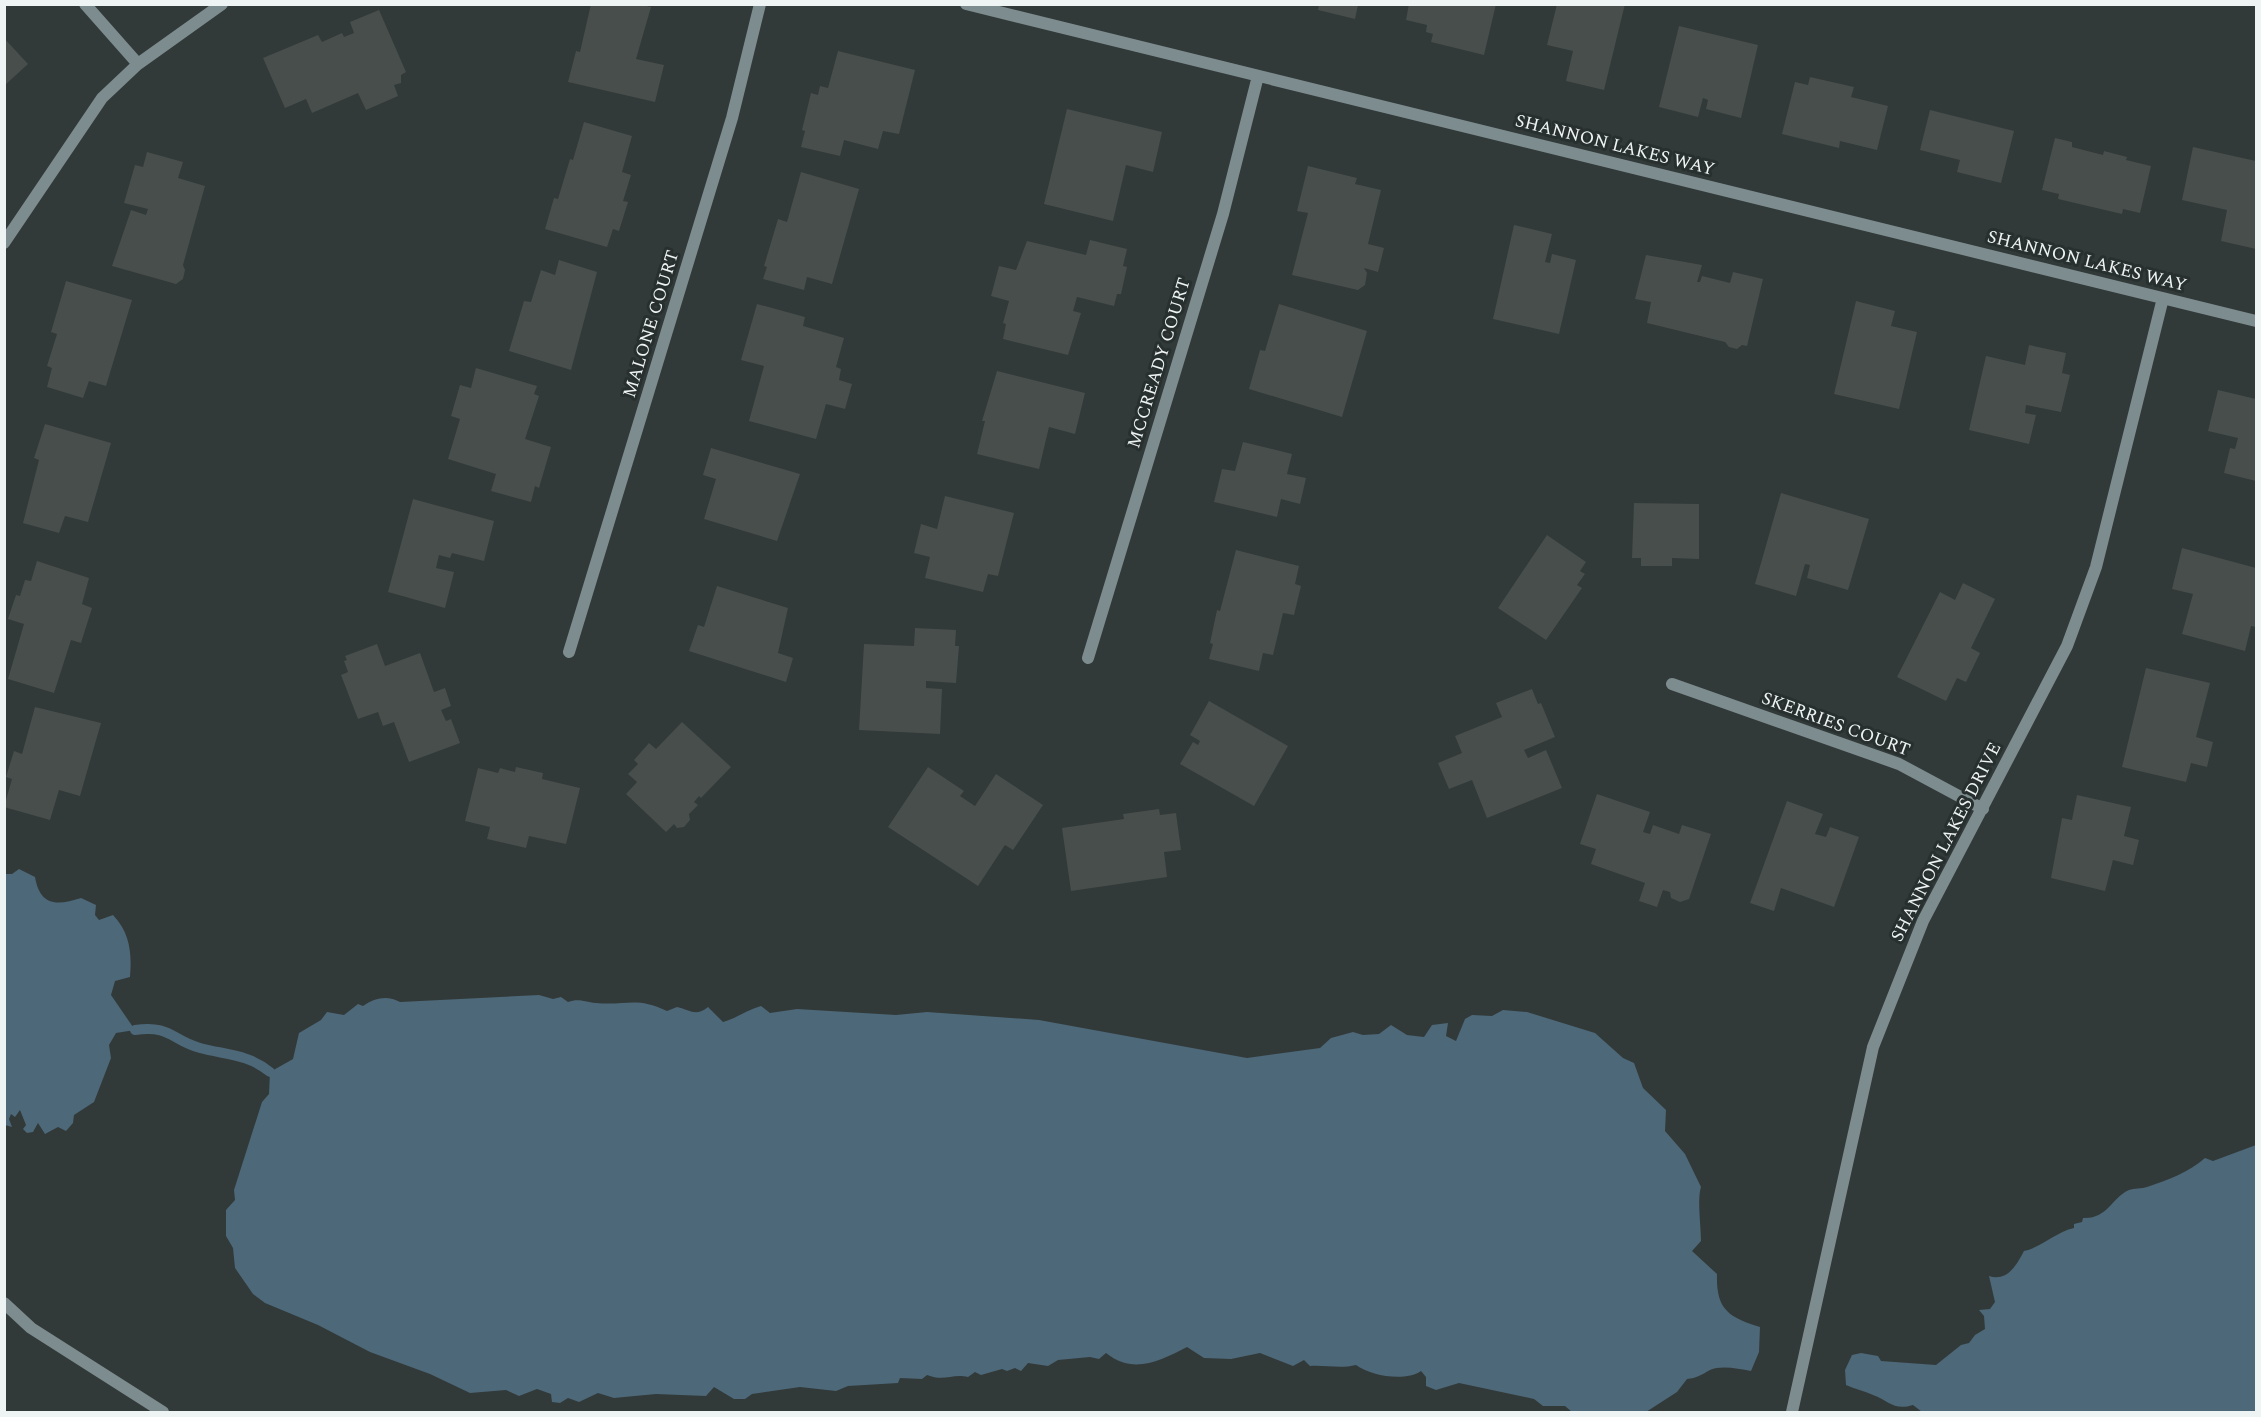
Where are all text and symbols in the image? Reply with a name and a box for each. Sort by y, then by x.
street label: SHANNON LAKES WAY [1512,107,1718,183]
street label: SHANNON LAKES WAY [1984,223,2190,299]
street label: MALONE COURT [616,247,686,401]
street label: MCCREADY COURT [1120,274,1198,452]
street label: SKERRIES COURT [1758,685,1914,763]
street label: SHANNON LAKES DRIVE [1884,737,2008,947]

